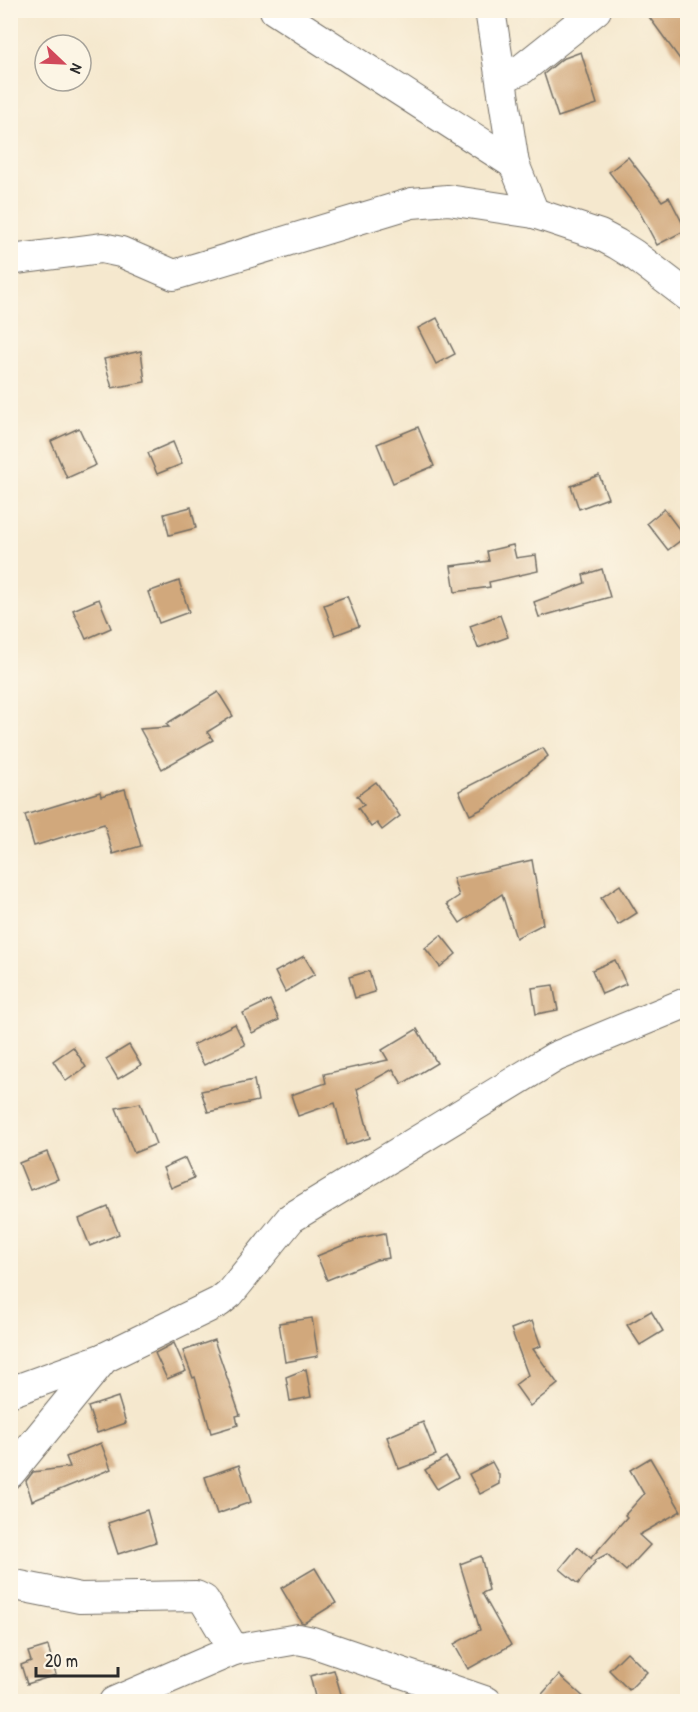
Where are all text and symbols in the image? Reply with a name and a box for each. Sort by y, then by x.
north arrow [33,33,93,93]
text: N [65,61,89,78]
scale bar [36,1640,118,1678]
text: 20 m [45,1648,78,1673]

